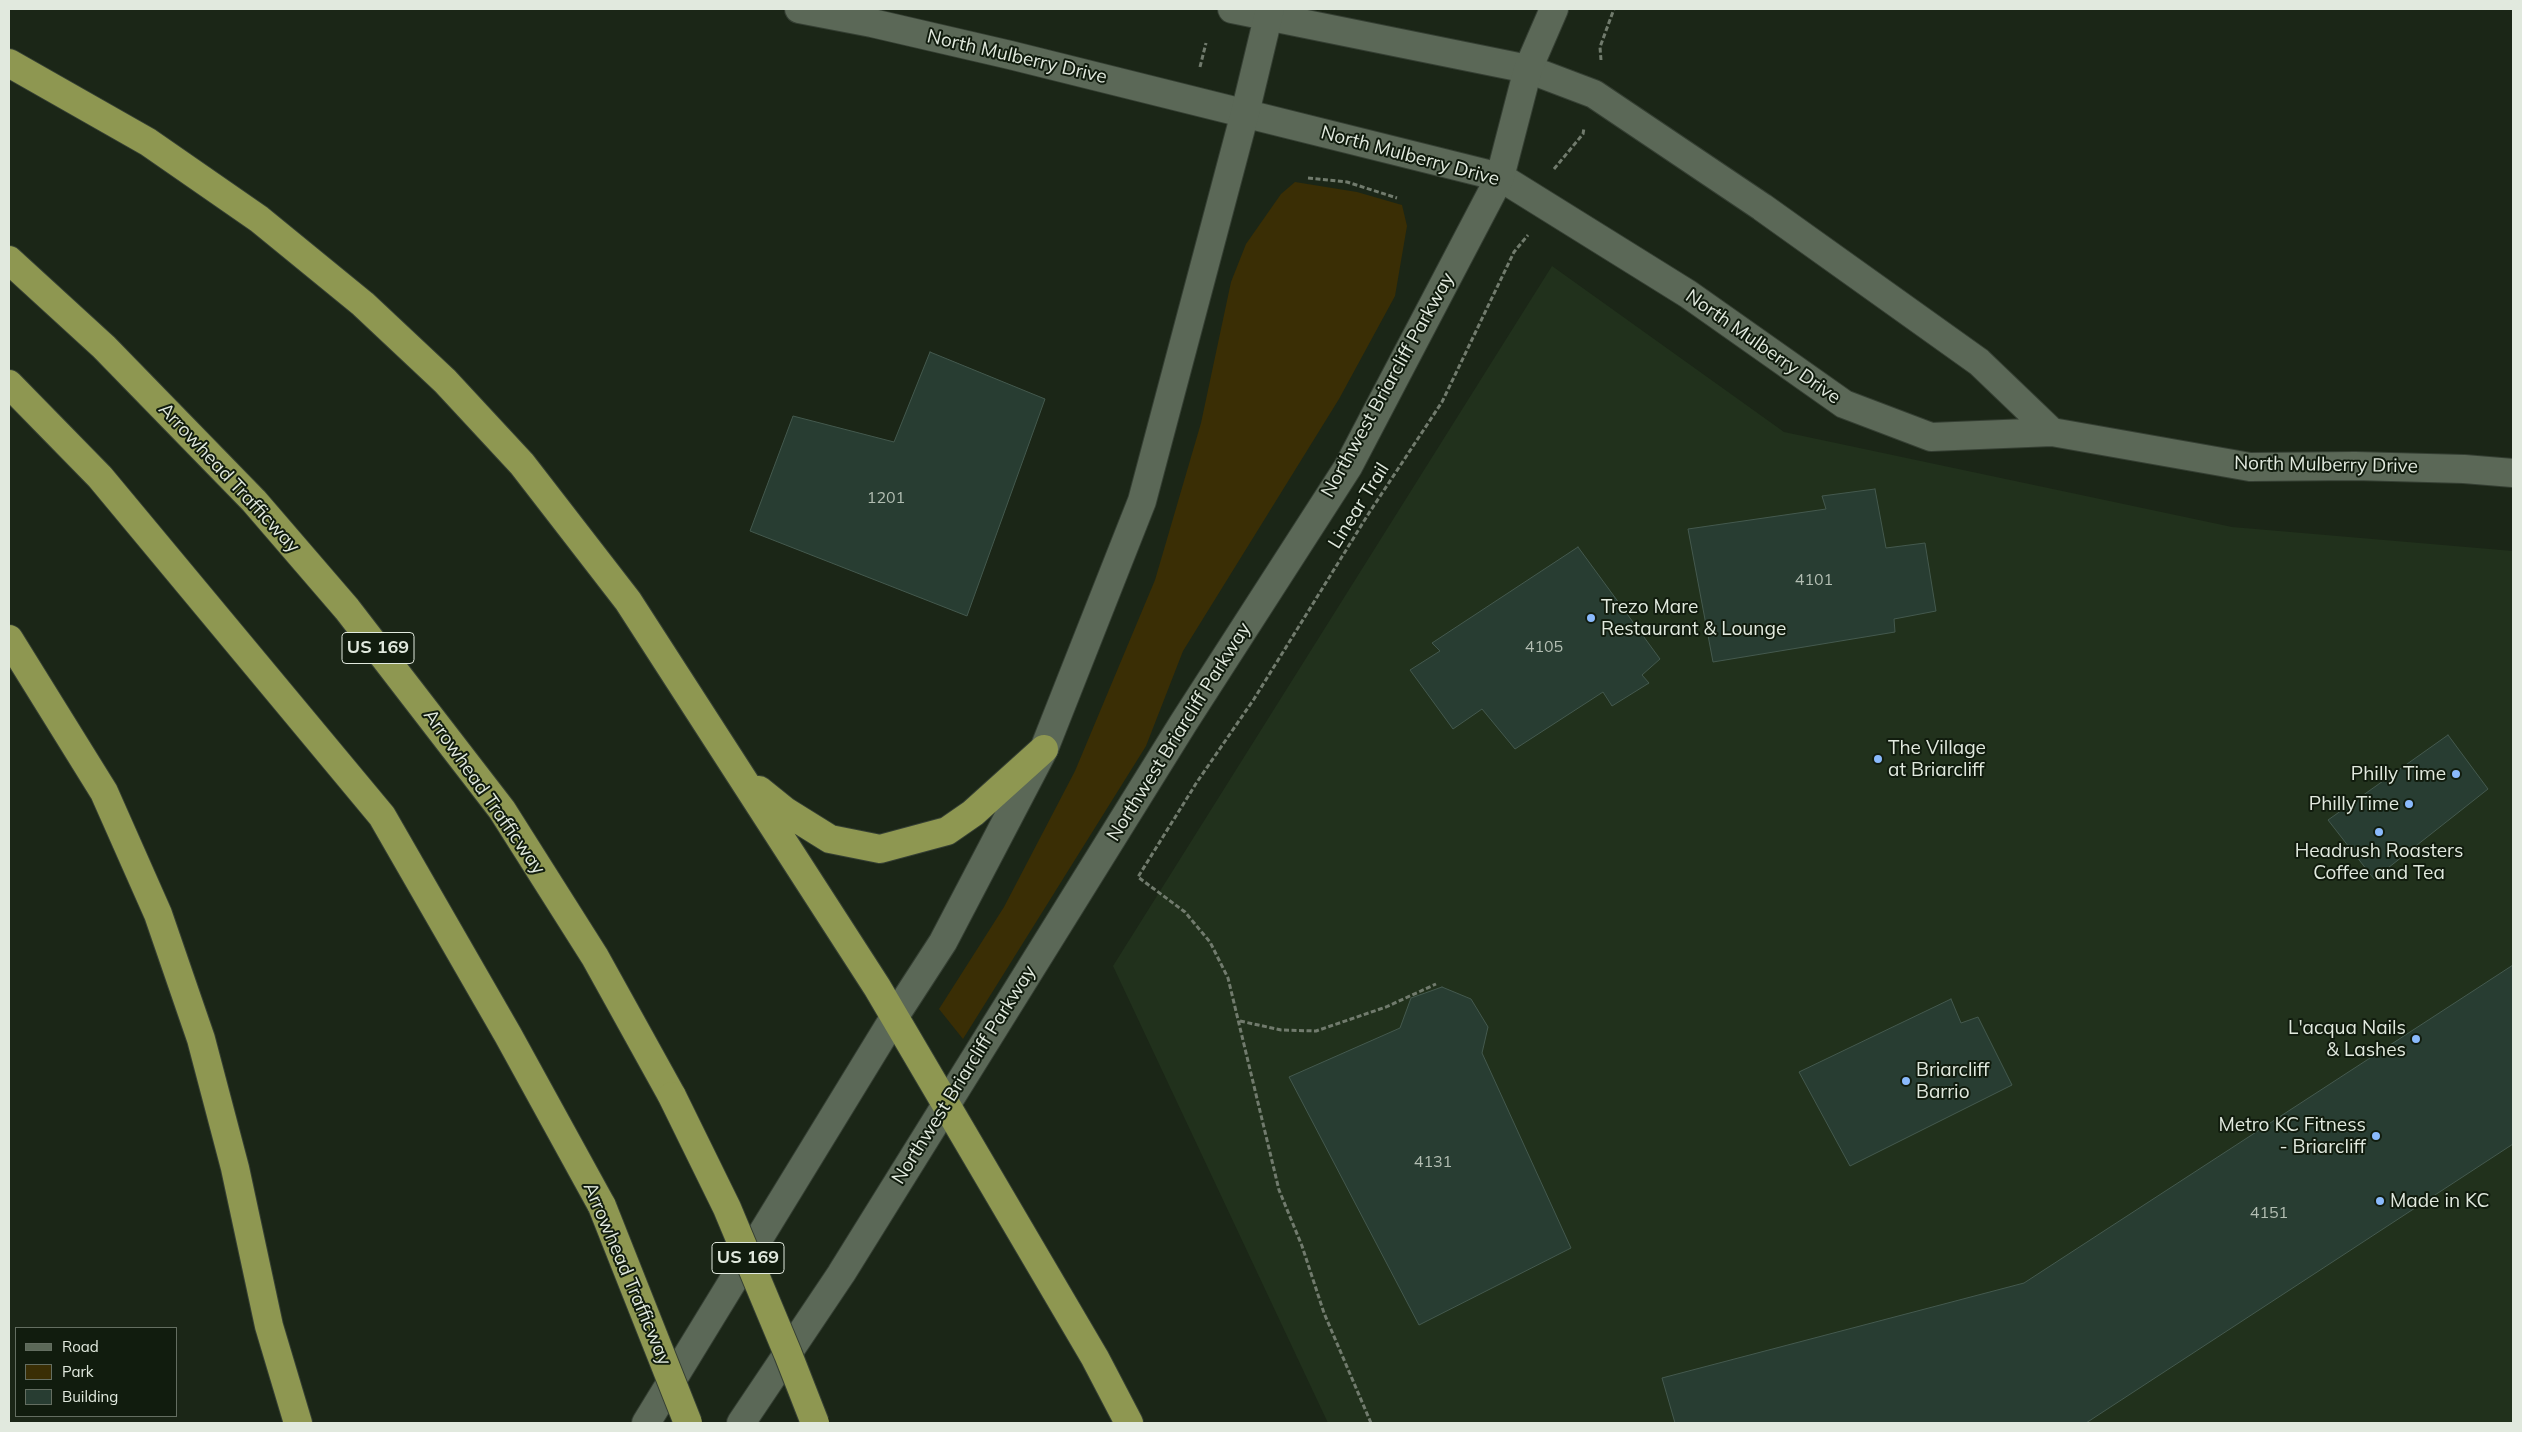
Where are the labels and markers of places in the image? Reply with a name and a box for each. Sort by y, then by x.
place label: Trezo Mare Restaurant & Lounge [1601,596,1786,640]
marker: Trezo Mare Restaurant & Lounge [1585,612,1597,624]
place label: The Village at Briarcliff [1888,737,1986,781]
marker: The Village at Briarcliff [1872,753,1884,765]
place label: Philly Time [2351,763,2446,785]
marker: Philly Time [2450,768,2462,780]
place label: PhillyTime [2309,793,2399,815]
marker: PhillyTime [2403,798,2415,810]
marker: Headrush Roasters Coffee and Tea [2373,826,2385,838]
place label: Headrush Roasters Coffee and Tea [2295,840,2463,884]
place label: L'acqua Nails & Lashes [2288,1017,2406,1061]
marker: L'acqua Nails & Lashes [2410,1033,2422,1045]
place label: Briarcliff Barrio [1916,1059,1990,1103]
marker: Briarcliff Barrio [1900,1075,1912,1087]
place label: Metro KC Fitness - Briarcliff [2219,1114,2366,1158]
marker: Metro KC Fitness - Briarcliff [2370,1130,2382,1142]
place label: Made in KC [2390,1190,2490,1212]
marker: Made in KC [2374,1195,2386,1207]

